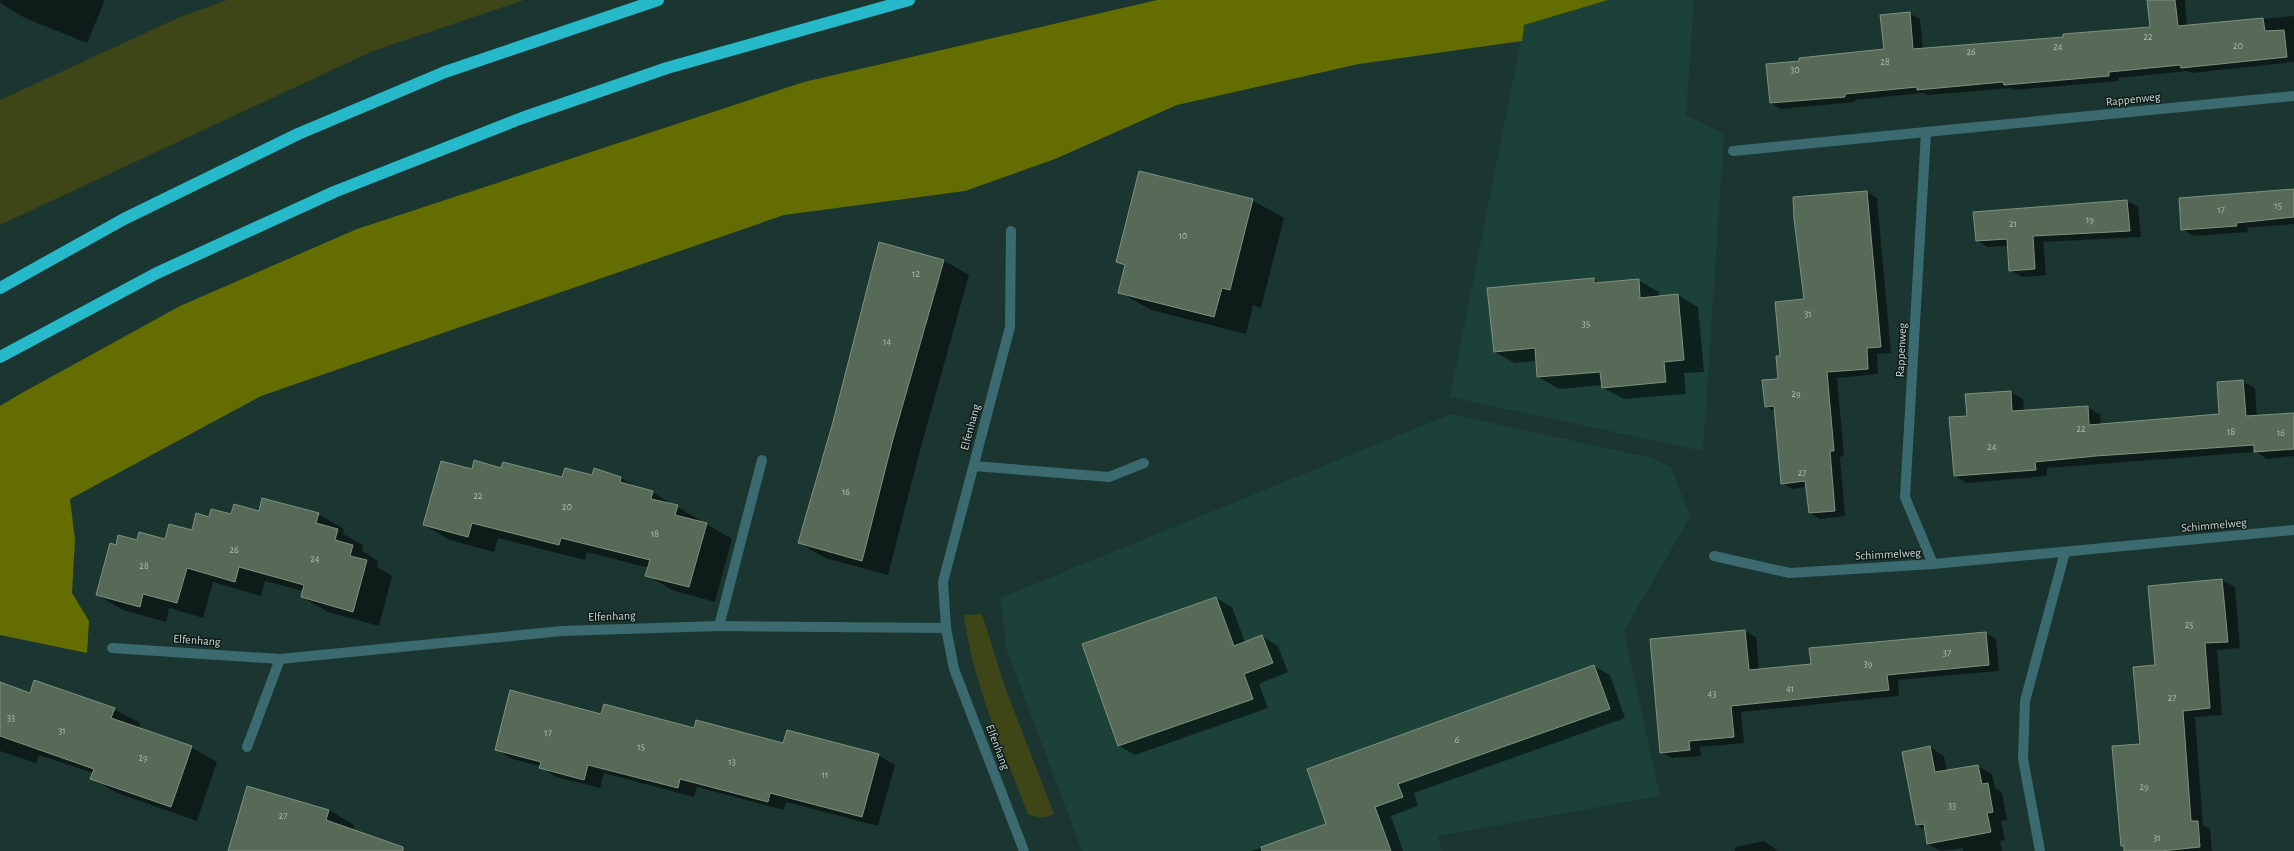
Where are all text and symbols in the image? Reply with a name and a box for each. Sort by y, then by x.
house number: 22 [2143,32,2153,42]
house number: 20 [2233,41,2243,51]
house number: 24 [2053,42,2063,52]
house number: 26 [1966,47,1976,57]
house number: 28 [1880,57,1890,67]
house number: 30 [1790,65,1800,75]
street label: Rappenweg [2105,90,2161,108]
house number: 15 [2274,201,2282,211]
house number: 17 [2217,205,2225,215]
house number: 19 [2086,215,2094,225]
house number: 21 [2009,219,2017,229]
house number: 10 [1179,231,1187,241]
house number: 12 [912,269,920,279]
house number: 31 [1804,309,1812,319]
house number: 35 [1582,319,1590,329]
street label: Rappenweg [1894,322,1908,378]
house number: 14 [883,337,891,347]
house number: 29 [1791,389,1801,399]
street label: Elfenhang [958,402,982,452]
house number: 22 [2076,424,2086,434]
house number: 18 [2227,427,2235,437]
house number: 16 [2277,428,2285,438]
house number: 24 [1987,442,1997,452]
house number: 27 [1798,468,1806,478]
house number: 16 [842,487,850,497]
house number: 22 [473,491,483,501]
house number: 20 [562,502,572,512]
street label: Schimmelweg [2181,516,2248,534]
house number: 18 [651,529,659,539]
house number: 26 [229,545,239,555]
street label: Schimmelweg [1855,546,1921,562]
house number: 24 [310,554,320,564]
house number: 28 [139,561,149,571]
street label: Elfenhang [588,609,636,623]
house number: 25 [2185,620,2193,630]
street label: Elfenhang [173,632,221,648]
house number: 37 [1943,648,1951,658]
house number: 39 [1864,659,1873,669]
house number: 41 [1786,684,1794,694]
house number: 43 [1708,689,1716,699]
house number: 27 [2168,693,2176,703]
house number: 33 [7,713,15,723]
street label: Elfenhang [984,723,1012,771]
house number: 31 [58,726,66,736]
house number: 17 [544,728,552,738]
house number: 6 [1455,735,1460,745]
house number: 15 [637,742,645,752]
house number: 29 [138,753,148,763]
house number: 13 [728,757,736,767]
house number: 11 [822,770,828,780]
house number: 29 [2139,782,2149,792]
house number: 33 [1948,801,1956,811]
house number: 27 [279,811,287,821]
house number: 31 [2153,833,2161,843]

